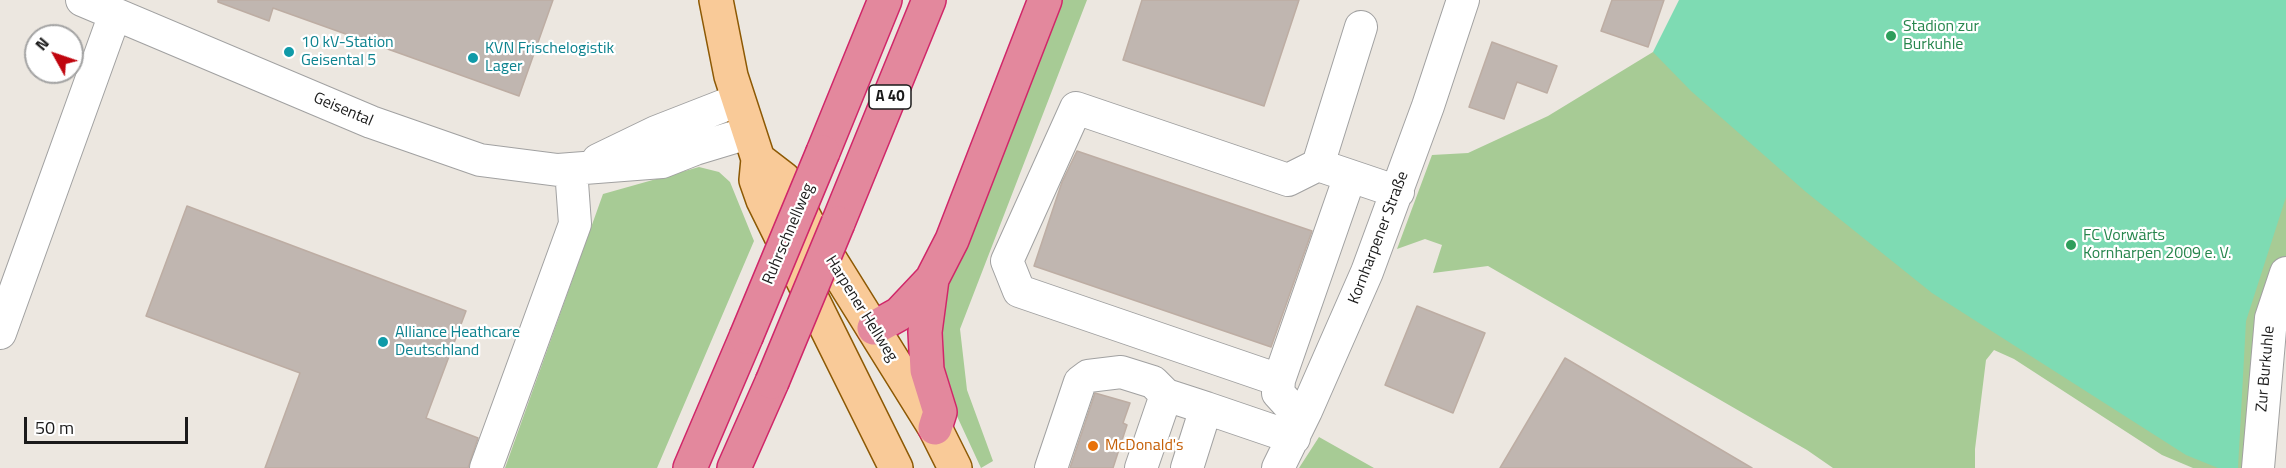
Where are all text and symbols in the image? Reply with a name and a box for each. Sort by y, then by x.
place label: Stadion zur Burkuhle [1903,17,1979,55]
north arrow [24,24,84,84]
marker: Stadion zur Burkuhle [1884,29,1898,43]
text: N [29,32,55,56]
place label: 10 kV-Station Geisental 5 [301,33,394,71]
place label: KVN Frischelogistik Lager [485,39,614,77]
marker: 10 kV-Station Geisental 5 [282,45,296,59]
marker: KVN Frischelogistik Lager [466,51,480,65]
road number: A 40 [869,85,911,109]
street label: Geisental [310,89,376,131]
street label: Kornharpener Straße [1345,169,1413,307]
street label: Ruhrschnellweg [759,181,819,287]
place label: FC Vorwärts Kornharpen 2009 e. V. [2083,226,2232,264]
marker: FC Vorwärts Kornharpen 2009 e. V. [2064,238,2078,252]
street label: Harpener Hellweg [821,253,901,365]
place label: Alliance Heathcare Deutschland [395,323,520,361]
street label: Zur Burkuhle [2253,325,2279,413]
marker: Alliance Heathcare Deutschland [376,335,390,349]
scale bar [27,405,190,443]
text: 50 m [35,414,74,441]
place label: McDonald's [1105,436,1184,456]
marker: McDonald's [1086,439,1100,453]

